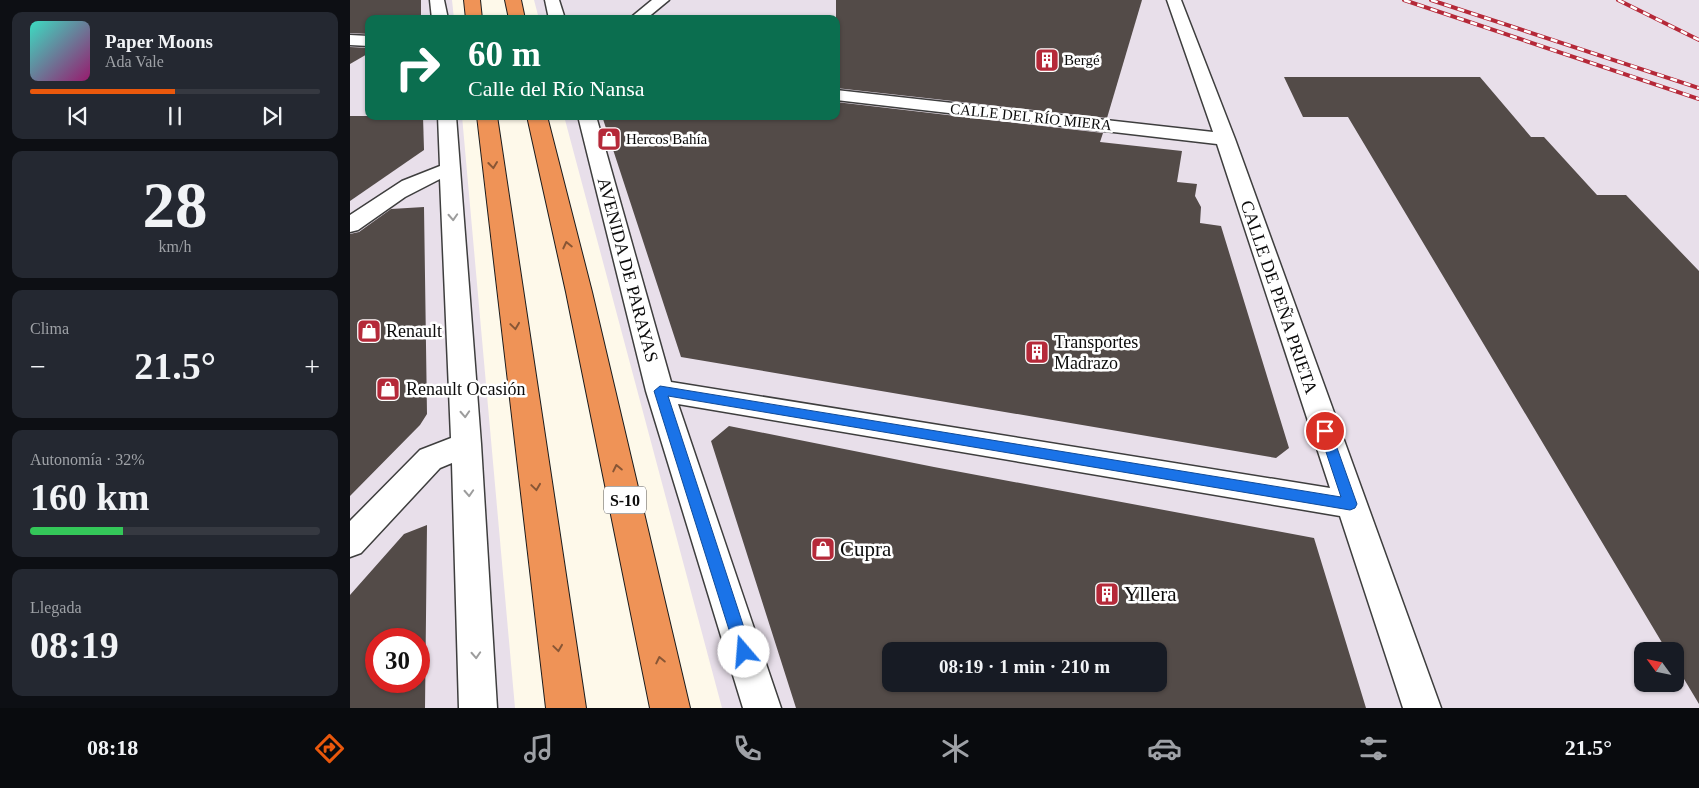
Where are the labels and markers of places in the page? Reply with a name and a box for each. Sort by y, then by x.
building icon: Bergé [1034,47,1060,73]
place label: Bergé [1064,52,1100,68]
shop icon: Hercos Bahía [596,126,622,152]
place label: Hercos Bahía [626,131,708,147]
shop icon: Renault [356,318,382,344]
place label: Renault [386,321,442,341]
place label: Transportes Madrazo [1054,332,1138,373]
building icon: Transportes Madrazo [1024,339,1050,365]
shop icon: Renault Ocasión [375,376,401,402]
place label: Renault Ocasión [406,379,525,399]
pin [1304,410,1346,452]
shop icon: Cupra [810,536,836,562]
place label: Cupra [840,537,892,561]
building icon: Yllera [1094,581,1120,607]
place label: Yllera [1124,582,1177,606]

